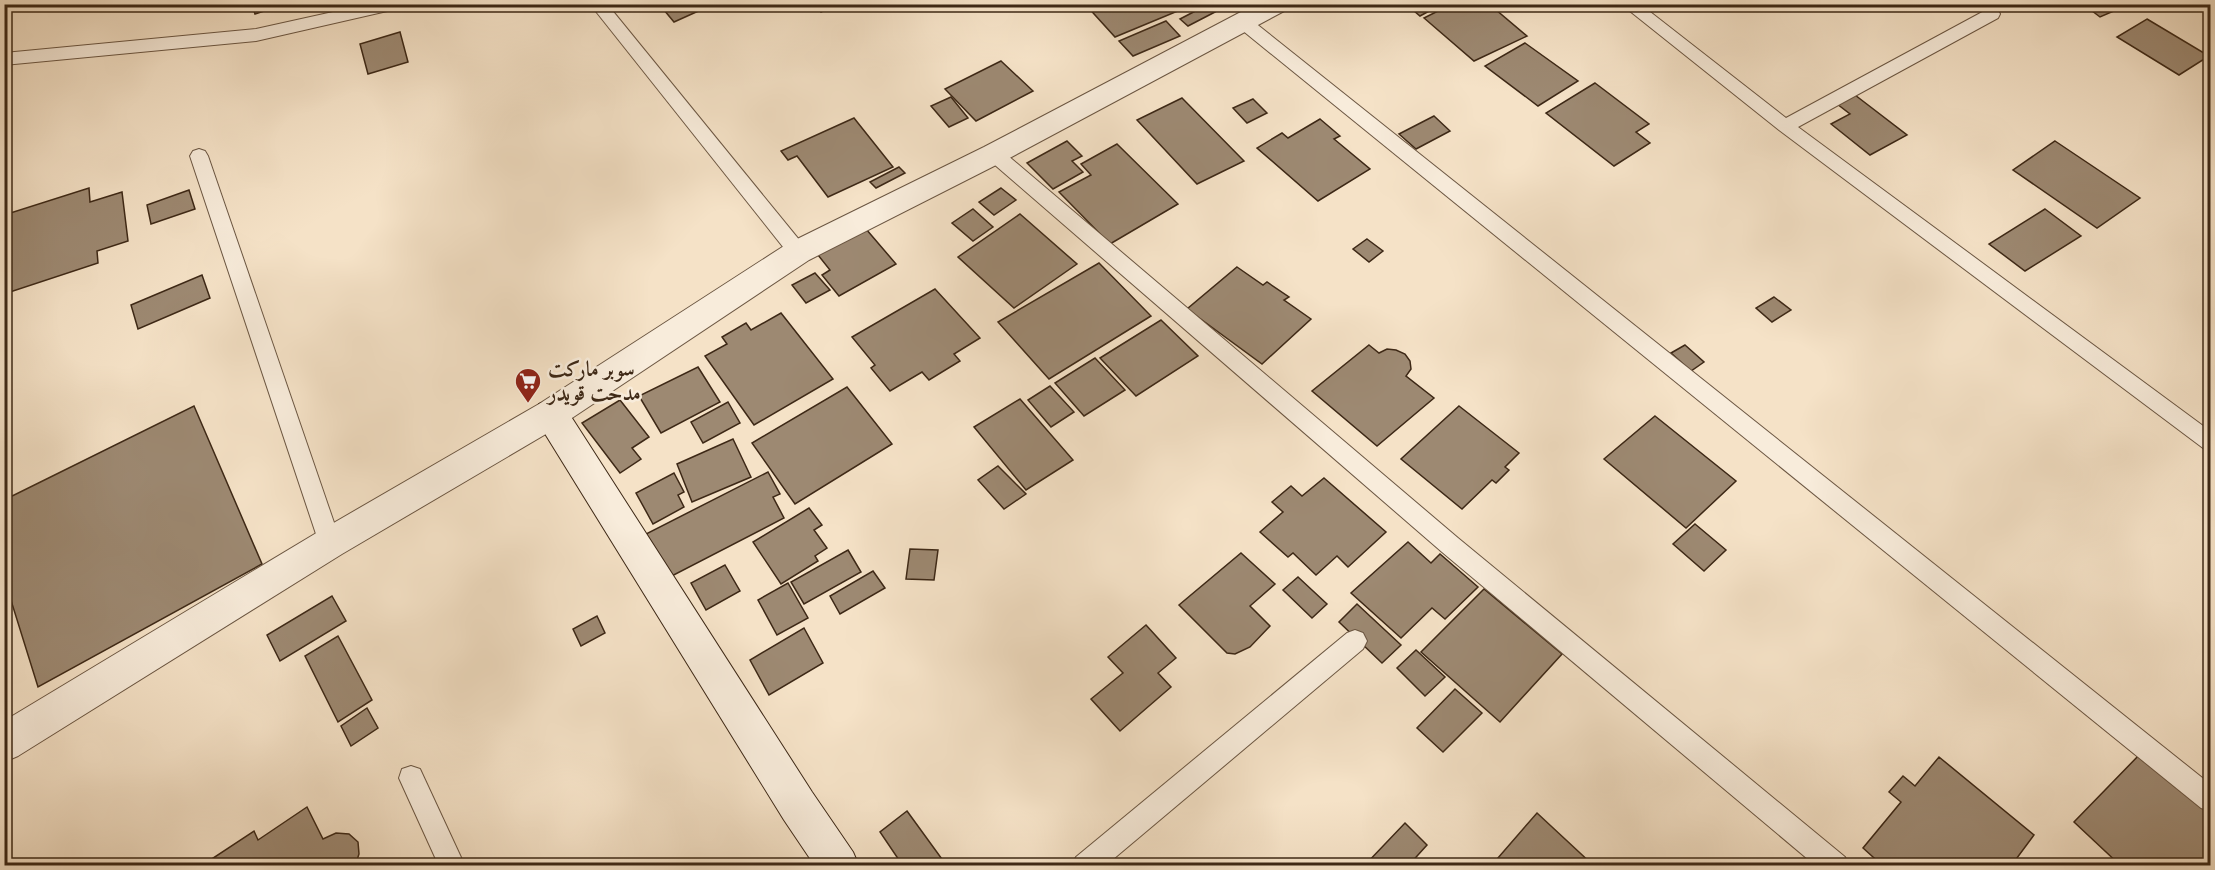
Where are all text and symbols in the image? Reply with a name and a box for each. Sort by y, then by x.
place label: سوبر ماركت مدحت قويدر [546,355,641,406]
supermarket icon: سوبر ماركت مدحت قويدر [513,366,543,404]

